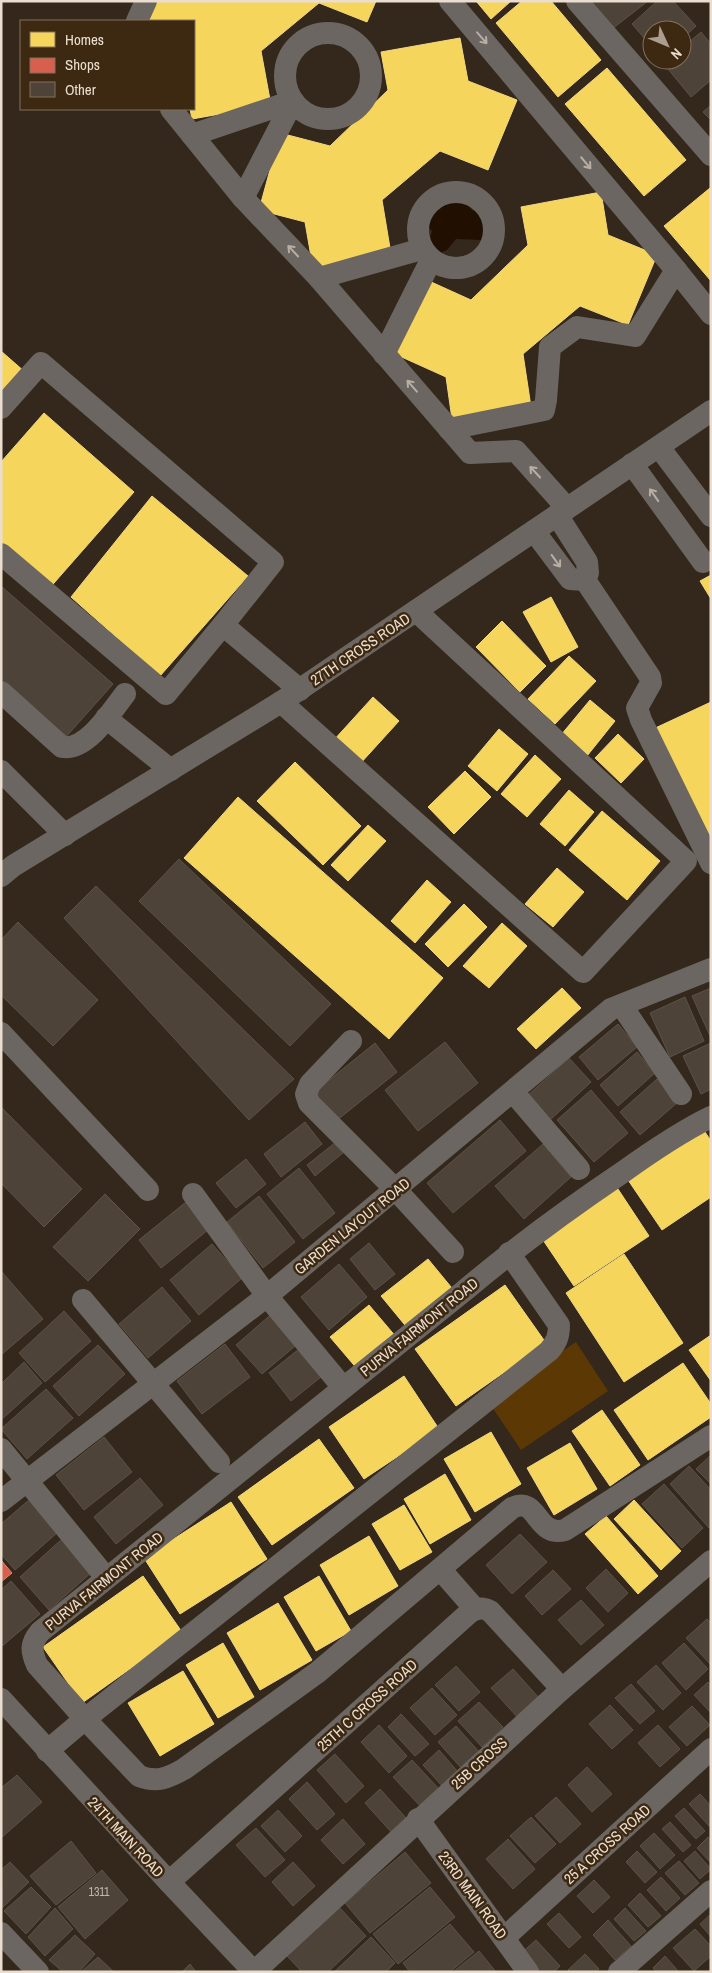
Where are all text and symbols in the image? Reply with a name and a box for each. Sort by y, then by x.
legend [20,20,195,110]
north arrow [642,20,692,70]
text: Homes [65,29,104,50]
one-way arrow [476,32,487,45]
text: N [667,45,686,63]
text: Shops [65,54,100,75]
text: Other [65,79,96,100]
one-way arrow [580,156,591,169]
one-way arrow [287,245,299,257]
one-way arrow [406,380,418,393]
one-way arrow [529,466,541,478]
one-way arrow [649,488,659,502]
one-way arrow [551,554,561,568]
street label: 27TH CROSS ROAD [306,608,414,690]
street label: GARDEN LAYOUT ROAD [290,1173,414,1279]
street label: PURVA FAIRMONT ROAD [356,1273,483,1381]
street label: PURVA FAIRMONT ROAD [41,1527,168,1635]
street label: 25TH C CROSS ROAD [312,1654,422,1756]
street label: 25B CROSS [446,1732,512,1794]
street label: 24TH MAIN ROAD [83,1792,169,1882]
street label: 25 A CROSS ROAD [559,1799,655,1889]
street label: 23RD MAIN ROAD [434,1847,512,1944]
house number: 1311 [88,1884,110,1900]

